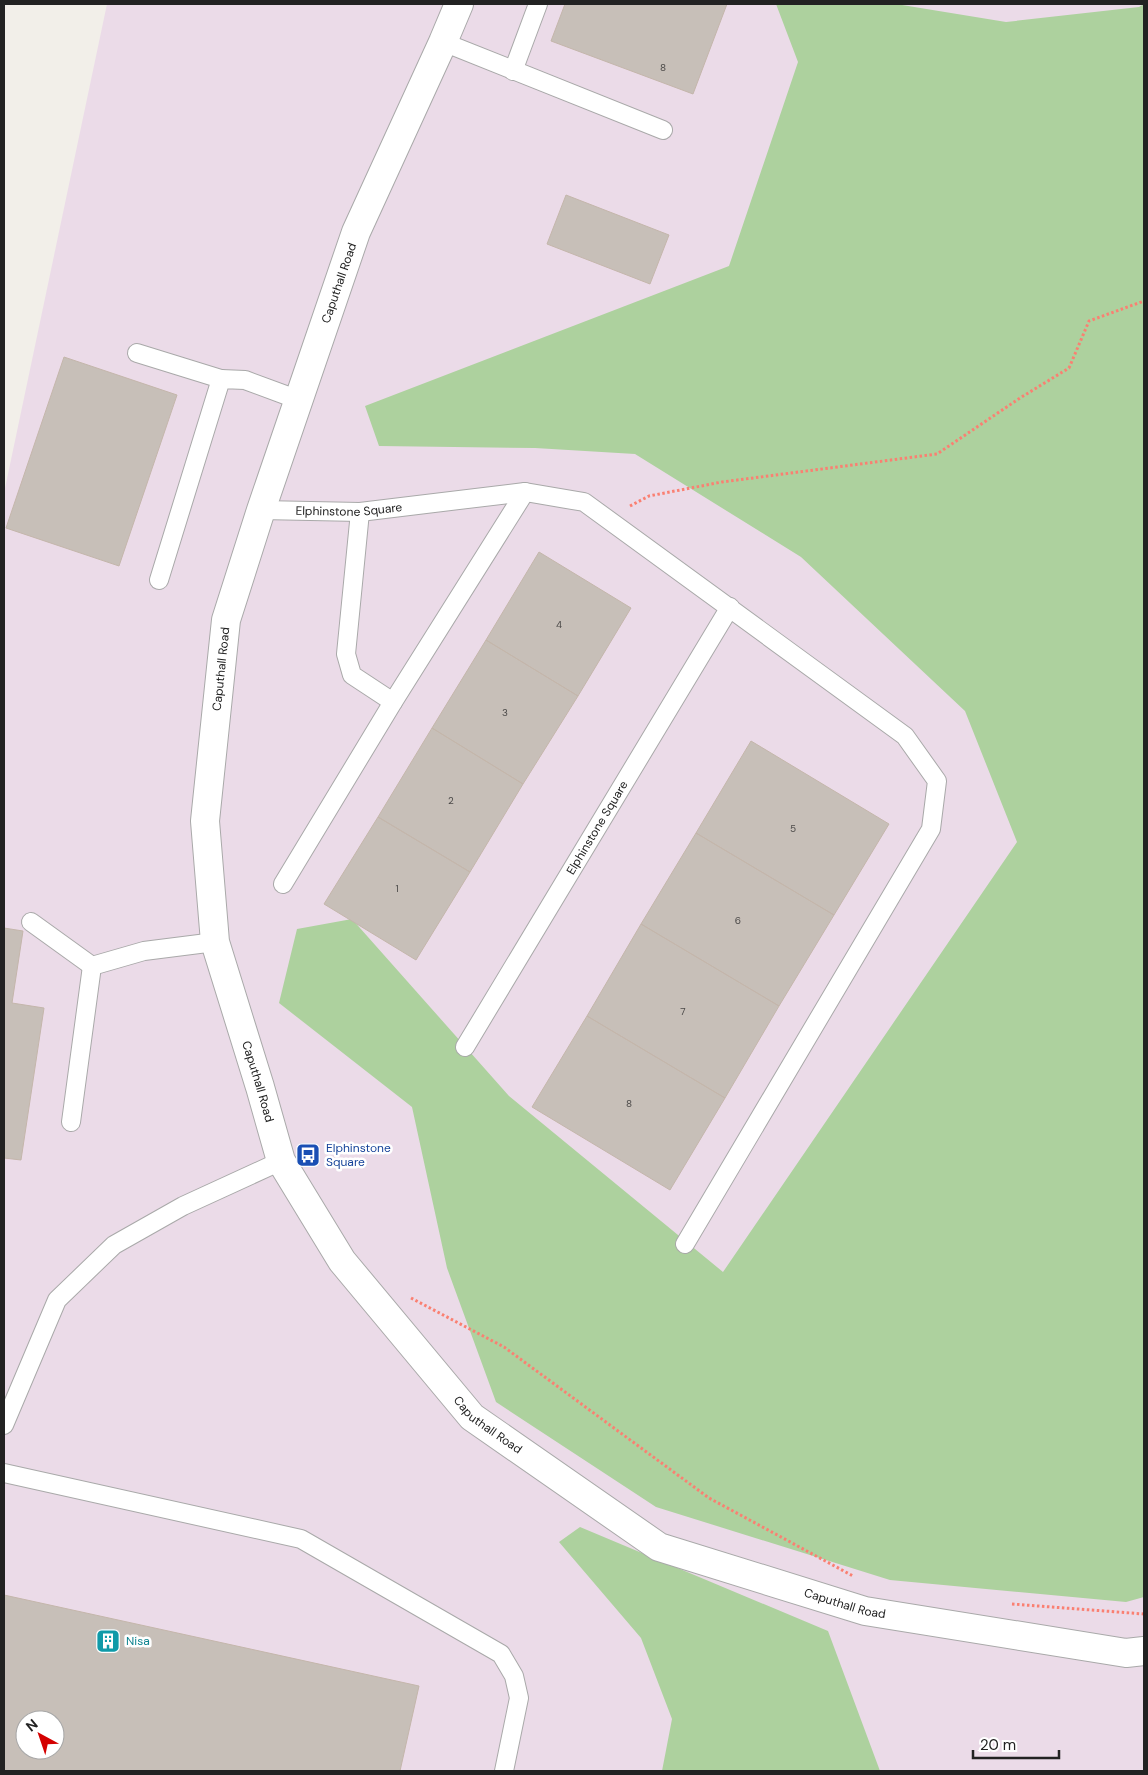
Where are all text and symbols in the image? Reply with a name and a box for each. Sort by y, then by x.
house number: 8 [660,61,666,74]
street label: Caputhall Road [318,241,360,325]
street label: Elphinstone Square [295,499,403,520]
house number: 4 [556,618,562,631]
street label: Caputhall Road [209,626,233,712]
house number: 3 [502,706,508,719]
street label: Elphinstone Square [563,778,632,878]
house number: 2 [448,794,454,807]
house number: 5 [790,822,796,835]
house number: 1 [395,882,399,895]
house number: 6 [735,914,741,927]
house number: 7 [680,1005,686,1018]
street label: Caputhall Road [238,1039,278,1124]
house number: 8 [626,1097,632,1110]
place label: Elphinstone Square [326,1140,391,1170]
bus stop icon: Elphinstone Square [295,1142,321,1168]
street label: Caputhall Road [450,1393,525,1457]
street label: Caputhall Road [802,1585,887,1622]
building icon: Nisa [95,1628,121,1654]
place label: Nisa [126,1633,150,1649]
north arrow [15,1710,65,1760]
text: N [22,1715,41,1735]
scale bar [973,1728,1059,1760]
text: 20 m [980,1735,1016,1755]

